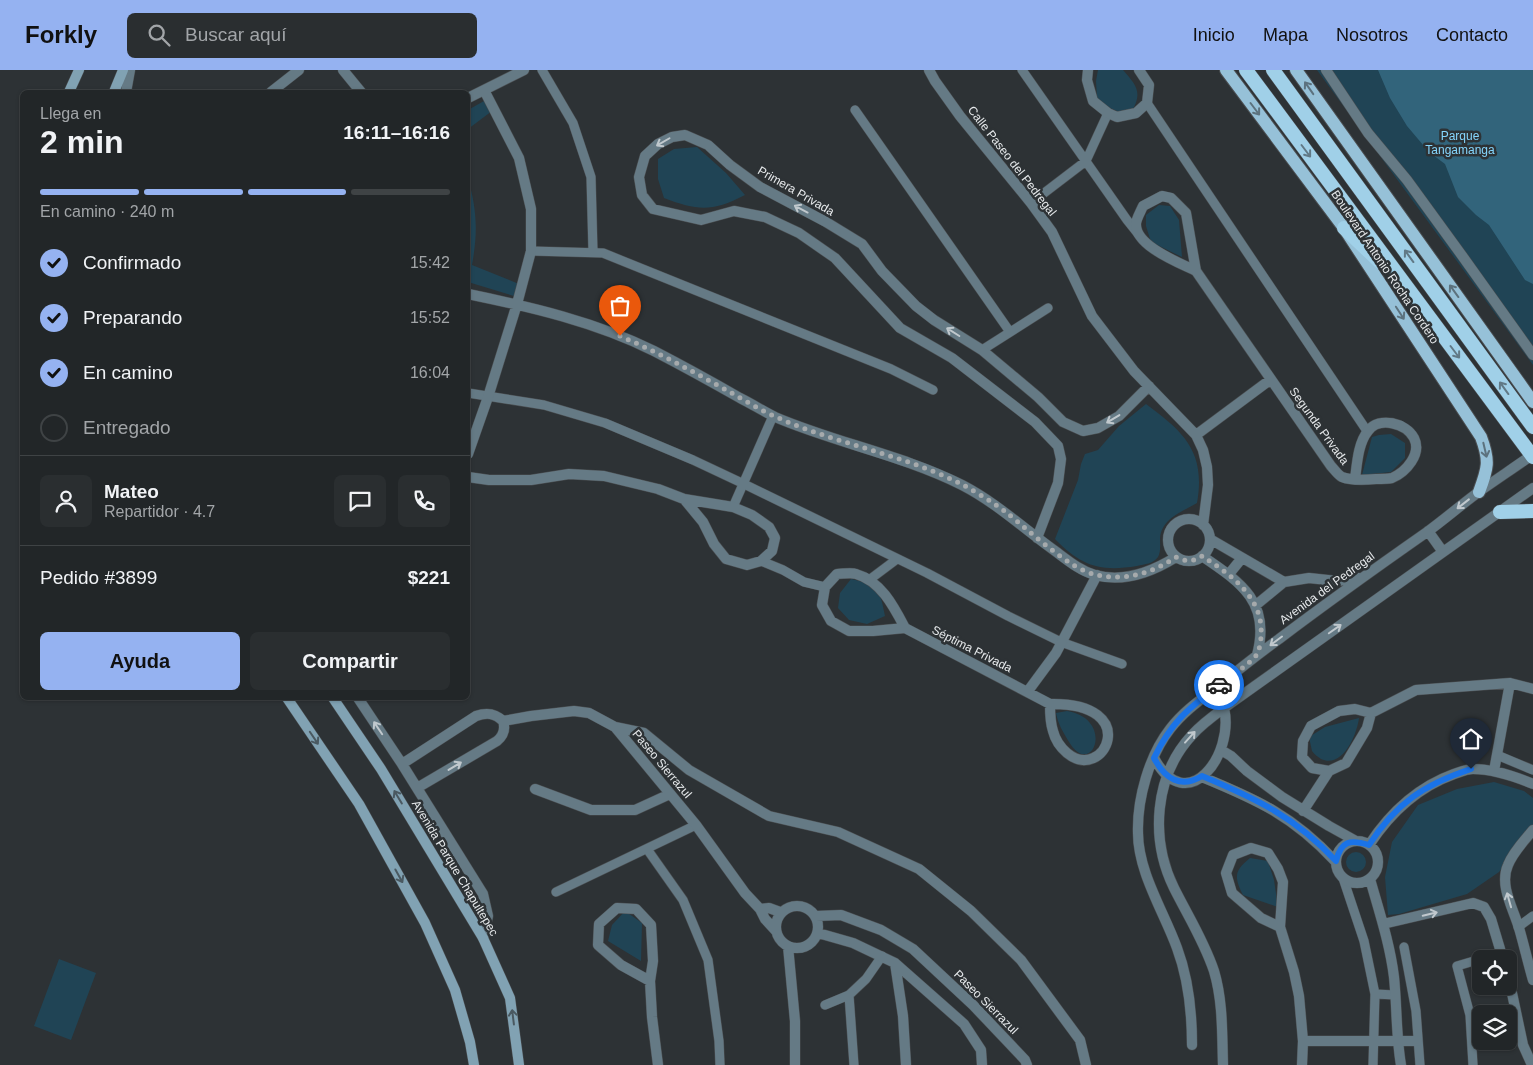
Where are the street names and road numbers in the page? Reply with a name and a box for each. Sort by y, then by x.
street label: Calle Paseo del Pedregal [965,103,1059,219]
street label: Primera Privada [755,163,837,219]
street label: Boulevard Antonio Rocha Cordero [1328,188,1442,347]
street label: Segunda Privada [1286,385,1352,468]
street label: Avenida del Pedregal [1277,549,1377,627]
street label: Séptima Privada [930,623,1015,675]
street label: Paseo Sierrazul [629,727,695,801]
street label: Avenida Parque Chapultepec [409,798,501,938]
street label: Paseo Sierrazul [951,967,1021,1037]

